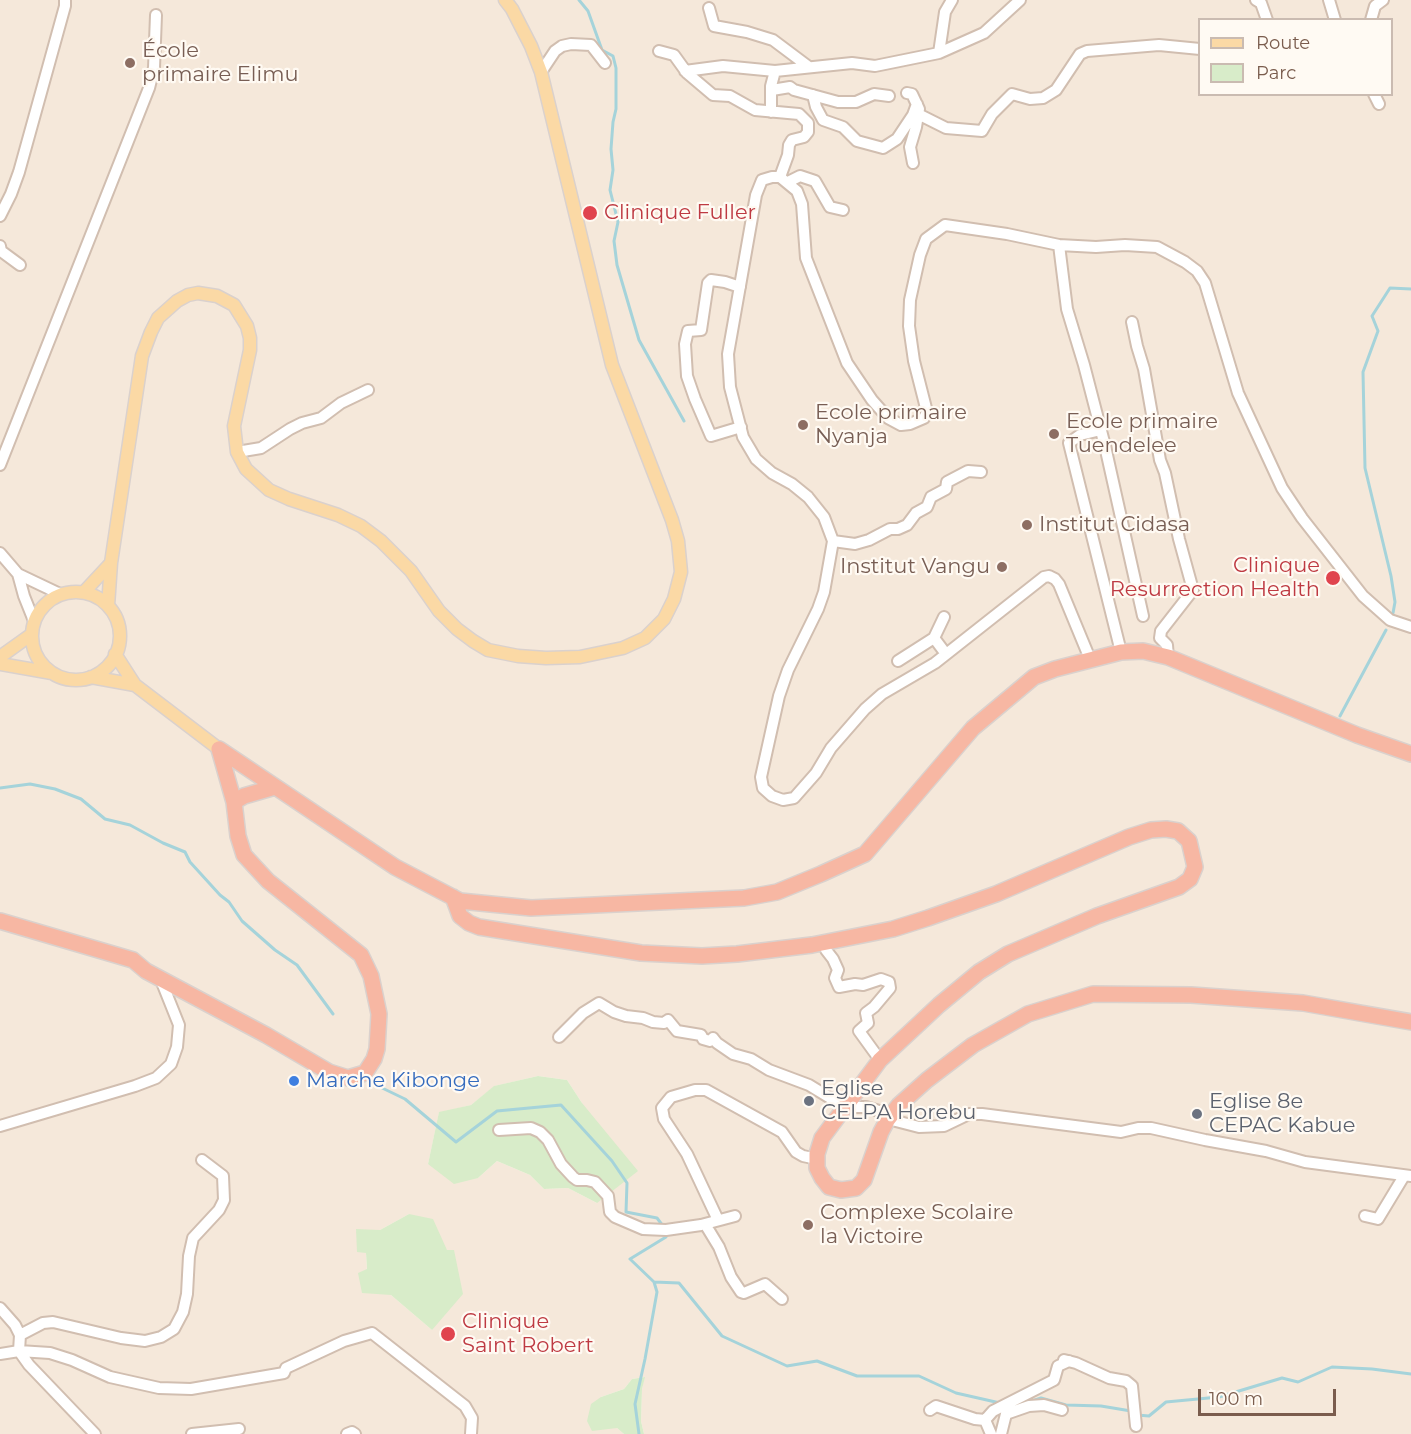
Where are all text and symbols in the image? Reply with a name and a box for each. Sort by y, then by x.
legend [1198,18,1393,96]
text: Route [1256,32,1310,54]
place label: École primaire Elimu [142,38,299,88]
marker: École primaire Elimu [123,56,137,70]
text: Parc [1256,62,1296,84]
place label: Clinique Fuller [604,200,756,226]
marker: Clinique Fuller [581,204,599,222]
place label: Ecole primaire Nyanja [815,400,967,450]
place label: Ecole primaire Tuendelee [1066,409,1218,459]
marker: Ecole primaire Nyanja [796,418,810,432]
marker: Ecole primaire Tuendelee [1047,427,1061,441]
place label: Institut Cidasa [1039,512,1190,538]
marker: Institut Cidasa [1020,518,1034,532]
place label: Clinique Resurrection Health [1110,553,1320,603]
place label: Institut Vangu [840,554,990,580]
marker: Institut Vangu [995,560,1009,574]
marker: Clinique Resurrection Health [1324,569,1342,587]
place label: Marche Kibonge [306,1068,480,1094]
marker: Marche Kibonge [287,1074,301,1088]
place label: Eglise CELPA Horebu [821,1076,976,1126]
place label: Eglise 8e CEPAC Kabue [1209,1089,1355,1139]
marker: Eglise CELPA Horebu [802,1094,816,1108]
marker: Eglise 8e CEPAC Kabue [1190,1107,1204,1121]
place label: Complexe Scolaire la Victoire [820,1200,1013,1250]
marker: Complexe Scolaire la Victoire [801,1218,815,1232]
place label: Clinique Saint Robert [462,1309,594,1359]
marker: Clinique Saint Robert [439,1325,457,1343]
scale bar [1201,1377,1339,1415]
text: 100 m [1209,1388,1263,1410]

